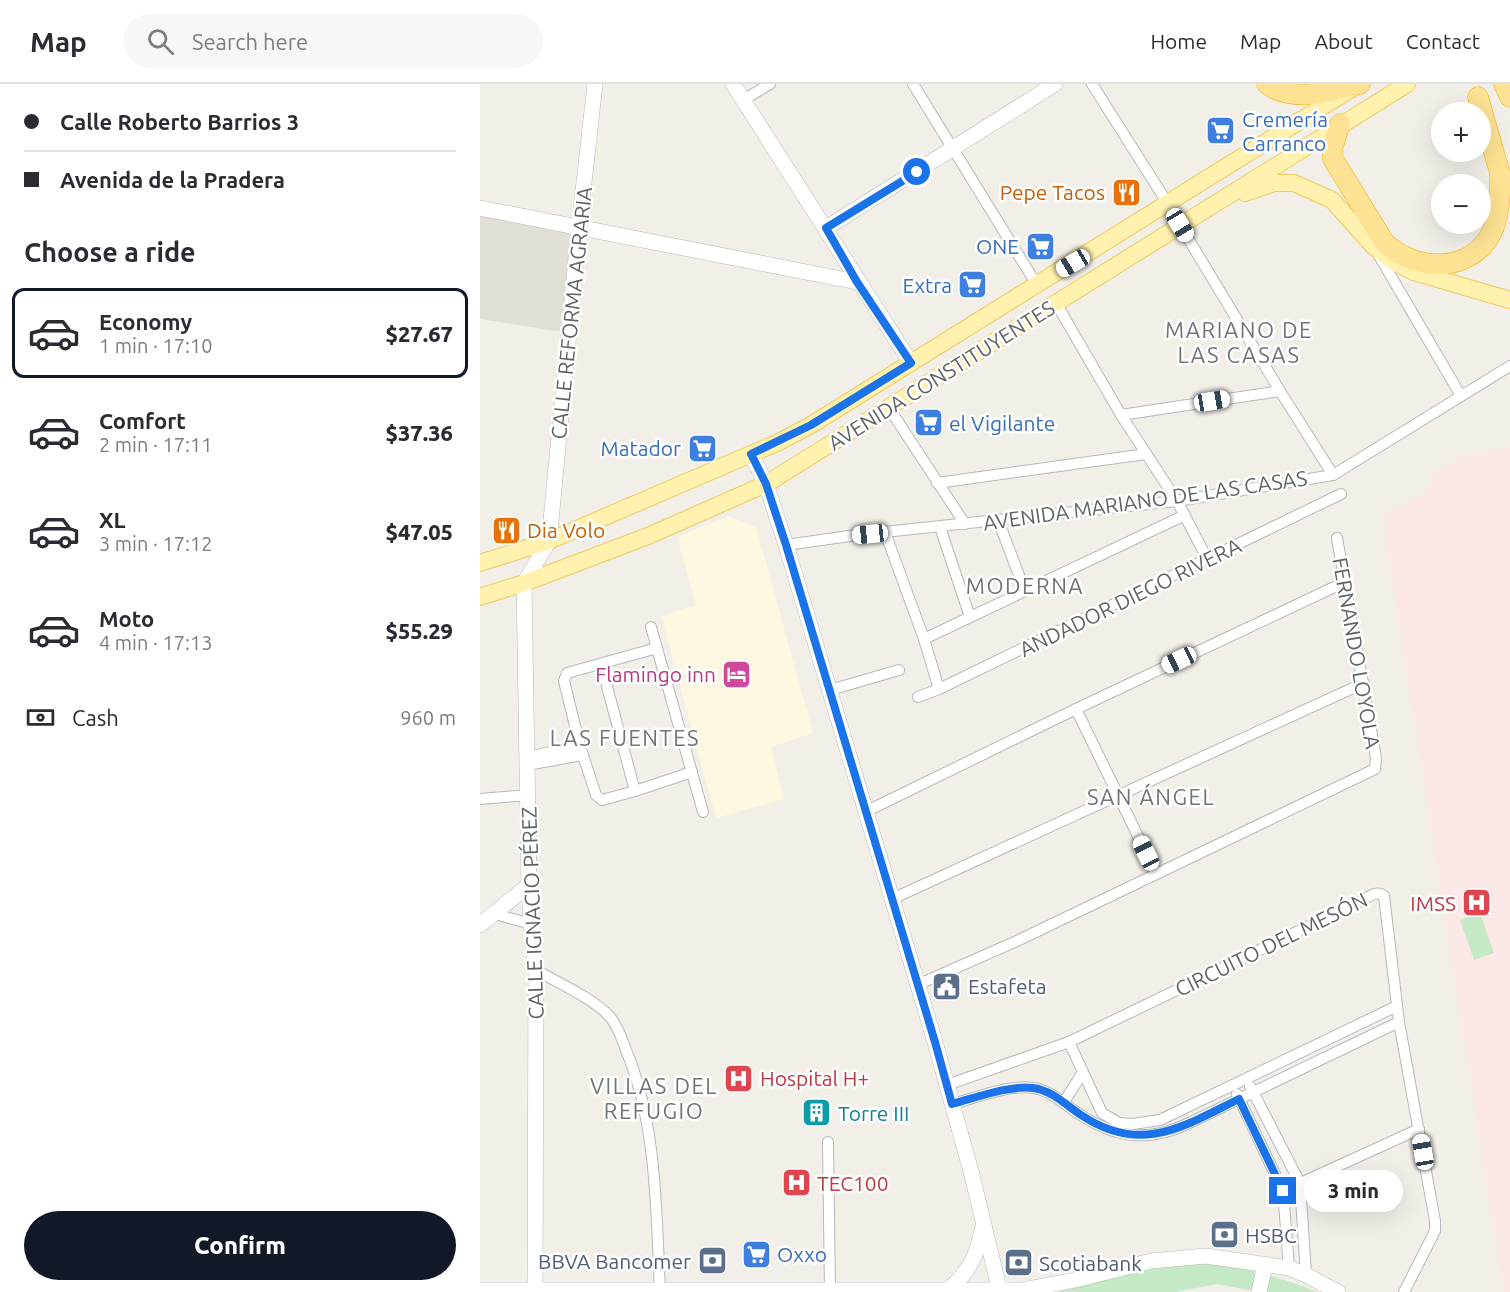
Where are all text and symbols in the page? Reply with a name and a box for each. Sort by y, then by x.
search box [123,14,543,68]
icon: search [144,25,177,58]
text: Map [30,26,87,57]
text: Search here [192,29,308,54]
text: Home [1150,29,1207,53]
text: Map [1240,29,1281,53]
text: About [1314,29,1373,53]
text: Contact [1406,29,1480,53]
map controls [1431,102,1491,234]
button: + [1431,102,1491,162]
place label: Cremería Carranco [1242,107,1328,155]
text: Calle Roberto Barrios 3 [60,109,299,134]
supermarket icon: Cremería Carranco [1205,115,1237,147]
route start [903,158,930,185]
text: Avenida de la Pradera [60,167,285,192]
button: − [1431,174,1491,234]
restaurant icon: Pepe Tacos [1110,176,1142,208]
place label: Pepe Tacos [1000,180,1105,204]
street label: CALLE REFORMA AGRARIA [546,185,596,440]
car [1163,205,1197,245]
supermarket icon: ONE [1024,230,1056,262]
place label: ONE [976,234,1019,258]
text: Choose a ride [24,237,196,267]
car [1053,246,1093,280]
supermarket icon: Extra [957,269,989,301]
place label: Extra [902,273,952,297]
street label: AVENIDA CONSTITUYENTES [823,295,1059,455]
icon: car [27,306,81,360]
text: Economy [99,309,192,334]
district label: MARIANO DE LAS CASAS [1165,317,1313,367]
text: $27.67 [386,321,453,346]
text: 1 min · 17:10 [99,334,213,357]
car [1193,389,1231,413]
icon: car [27,405,81,459]
supermarket icon: el Vigilante [912,407,944,439]
text: Comfort [99,408,186,433]
place label: el Vigilante [949,411,1055,435]
text: $37.36 [386,420,453,445]
supermarket icon: Matador [686,432,718,464]
text: 2 min · 17:11 [99,433,213,456]
place label: Matador [600,436,681,460]
street label: AVENIDA MARIANO DE LAS CASAS [981,465,1309,535]
icon: car [27,504,81,558]
text: XL [99,507,126,532]
restaurant icon: Dia Volo [490,514,522,546]
place label: Dia Volo [527,518,605,542]
text: $47.05 [386,519,453,544]
car [851,523,889,545]
text: 3 min · 17:12 [99,532,213,555]
street label: ANDADOR DIEGO RIVERA [1015,533,1245,661]
street label: FERNANDO LOYOLA [1328,555,1386,751]
district label: MODERNA [966,573,1084,598]
icon: car [27,603,81,657]
text: Moto [99,606,154,631]
text: $55.29 [386,618,453,643]
text: 4 min · 17:13 [99,631,213,654]
car [1159,644,1199,676]
hotel icon: Flamingo inn [721,658,753,690]
place label: Flamingo inn [595,662,716,686]
icon: cash [24,701,57,734]
text: Cash [72,705,119,730]
text: 960 m [400,706,456,729]
district label: LAS FUENTES [550,725,700,750]
district label: SAN ÁNGEL [1087,783,1215,809]
street label: CALLE IGNACIO PÉREZ [516,806,548,1020]
car [1130,833,1162,873]
street label: CIRCUITO DEL MESÓN [1171,887,1371,1001]
hospital icon: IMSS [1461,887,1493,919]
place label: IMSS [1410,891,1456,915]
public building icon: Estafeta [931,970,963,1002]
place label: Estafeta [968,974,1046,998]
hospital icon: Hospital H+ [723,1062,755,1094]
place label: Hospital H+ [760,1066,869,1090]
district label: VILLAS DEL REFUGIO [590,1073,718,1123]
building icon: Torre III [801,1097,833,1129]
place label: Torre III [838,1101,909,1125]
car [1411,1133,1435,1171]
hospital icon: TEC100 [780,1167,812,1199]
callout: 3 min [1304,1170,1403,1212]
place label: TEC100 [817,1171,889,1195]
route end [1269,1177,1296,1204]
text: 3 min [1328,1179,1379,1202]
button: Confirm [24,1211,456,1280]
bank icon: HSBC [1208,1219,1240,1251]
place label: HSBC [1245,1223,1297,1247]
supermarket icon: Oxxo [740,1238,772,1270]
place label: Oxxo [777,1242,827,1266]
bank icon: BBVA Bancomer [696,1245,728,1277]
bank icon: Scotiabank [1002,1247,1034,1279]
place label: BBVA Bancomer [538,1249,691,1273]
place label: Scotiabank [1039,1251,1142,1275]

